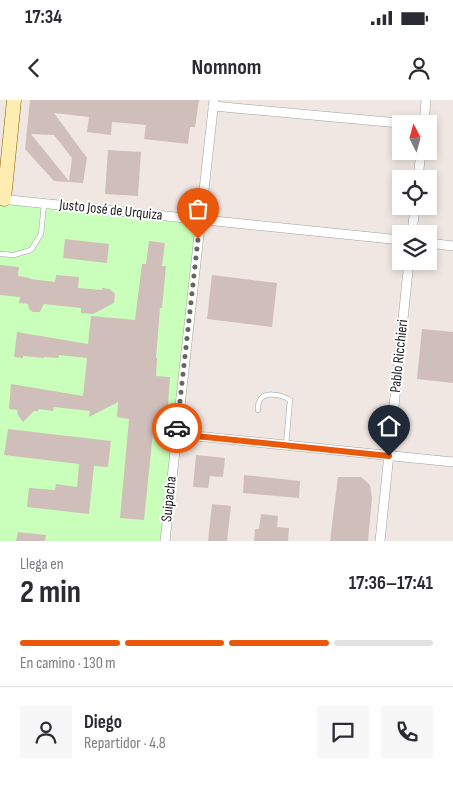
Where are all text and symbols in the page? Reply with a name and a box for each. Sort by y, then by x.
text: 17:34 [25,6,62,29]
icon: back [20,54,48,82]
text: Nomnom [192,54,261,81]
icon: person [405,54,433,82]
north arrow [392,115,438,160]
map controls [392,115,437,270]
button: locate [392,170,437,215]
pin [177,188,219,239]
street label: Justo José de Urquiza [58,195,164,225]
icon: bag [184,195,212,223]
button: layers [392,225,437,270]
street label: Pablo Ricchieri [386,318,412,394]
courier [152,403,202,453]
pin [368,405,410,456]
icon: home [375,412,403,440]
icon: car [163,414,191,442]
street label: Suipacha [157,475,181,523]
text: Llega en [20,555,64,574]
text: 17:36–17:41 [349,572,433,595]
text: 2 min [20,573,81,612]
text: En camino · 130 m [20,654,116,673]
button: person [20,706,72,758]
button: chat [317,706,369,758]
button: phone [381,706,433,758]
text: Diego [84,711,122,734]
text: Repartidor · 4.8 [84,734,166,753]

